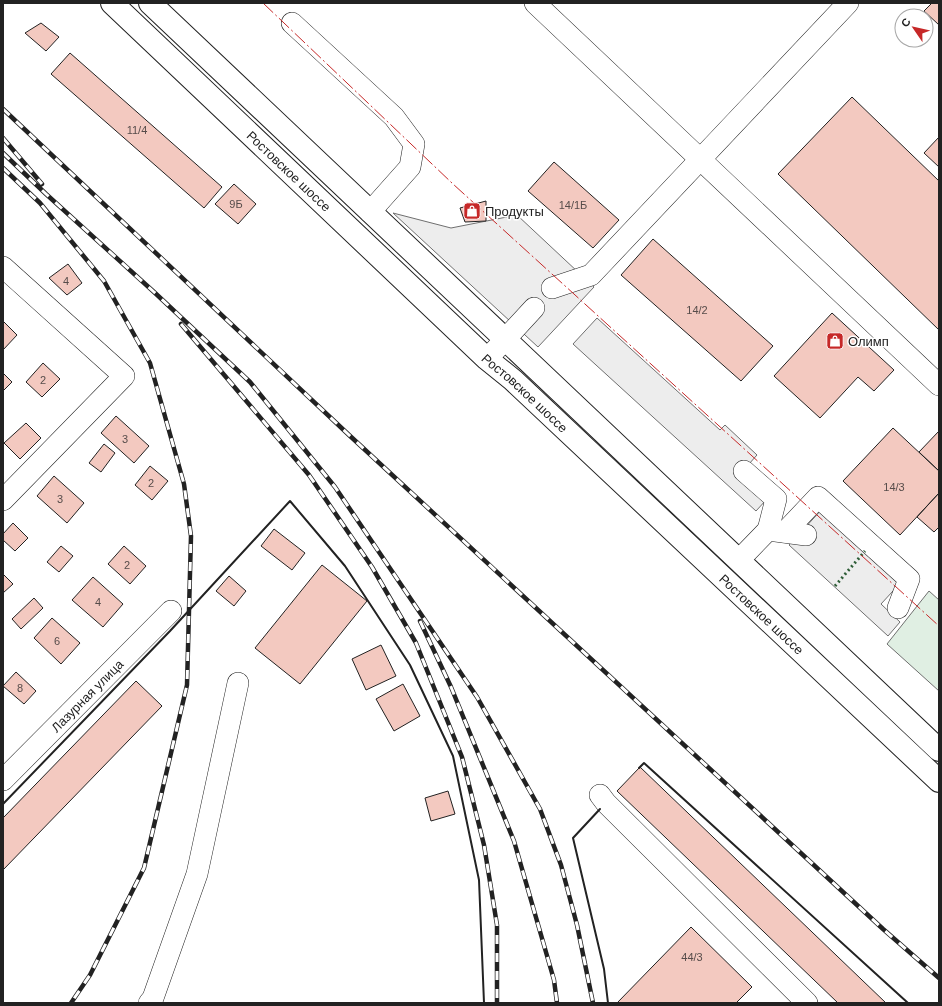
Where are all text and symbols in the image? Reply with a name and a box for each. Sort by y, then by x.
north arrow [894,8,934,48]
text: С [899,16,913,29]
house number: 11/4 [127,124,147,136]
street label: Ростовское шоссе [244,128,334,214]
house number: 9Б [229,198,243,210]
house number: 14/1Б [559,199,587,211]
shop icon: Продукты [462,201,482,221]
place label: Продукты [485,204,544,219]
house number: 4 [63,275,69,287]
house number: 14/2 [686,304,708,316]
shop icon: Олимп [825,331,845,351]
place label: Олимп [848,334,889,349]
street label: Ростовское шоссе [479,351,571,435]
house number: 2 [40,374,46,386]
house number: 3 [122,433,128,445]
house number: 2 [148,477,154,489]
house number: 14/3 [883,481,905,493]
house number: 3 [57,493,63,505]
house number: 2 [124,559,130,571]
street label: Ростовское шоссе [716,571,807,657]
house number: 4 [95,596,101,608]
house number: 6 [54,635,60,647]
street label: Лазурная улица [48,656,127,735]
house number: 8 [17,682,23,694]
house number: 44/3 [681,951,703,963]

